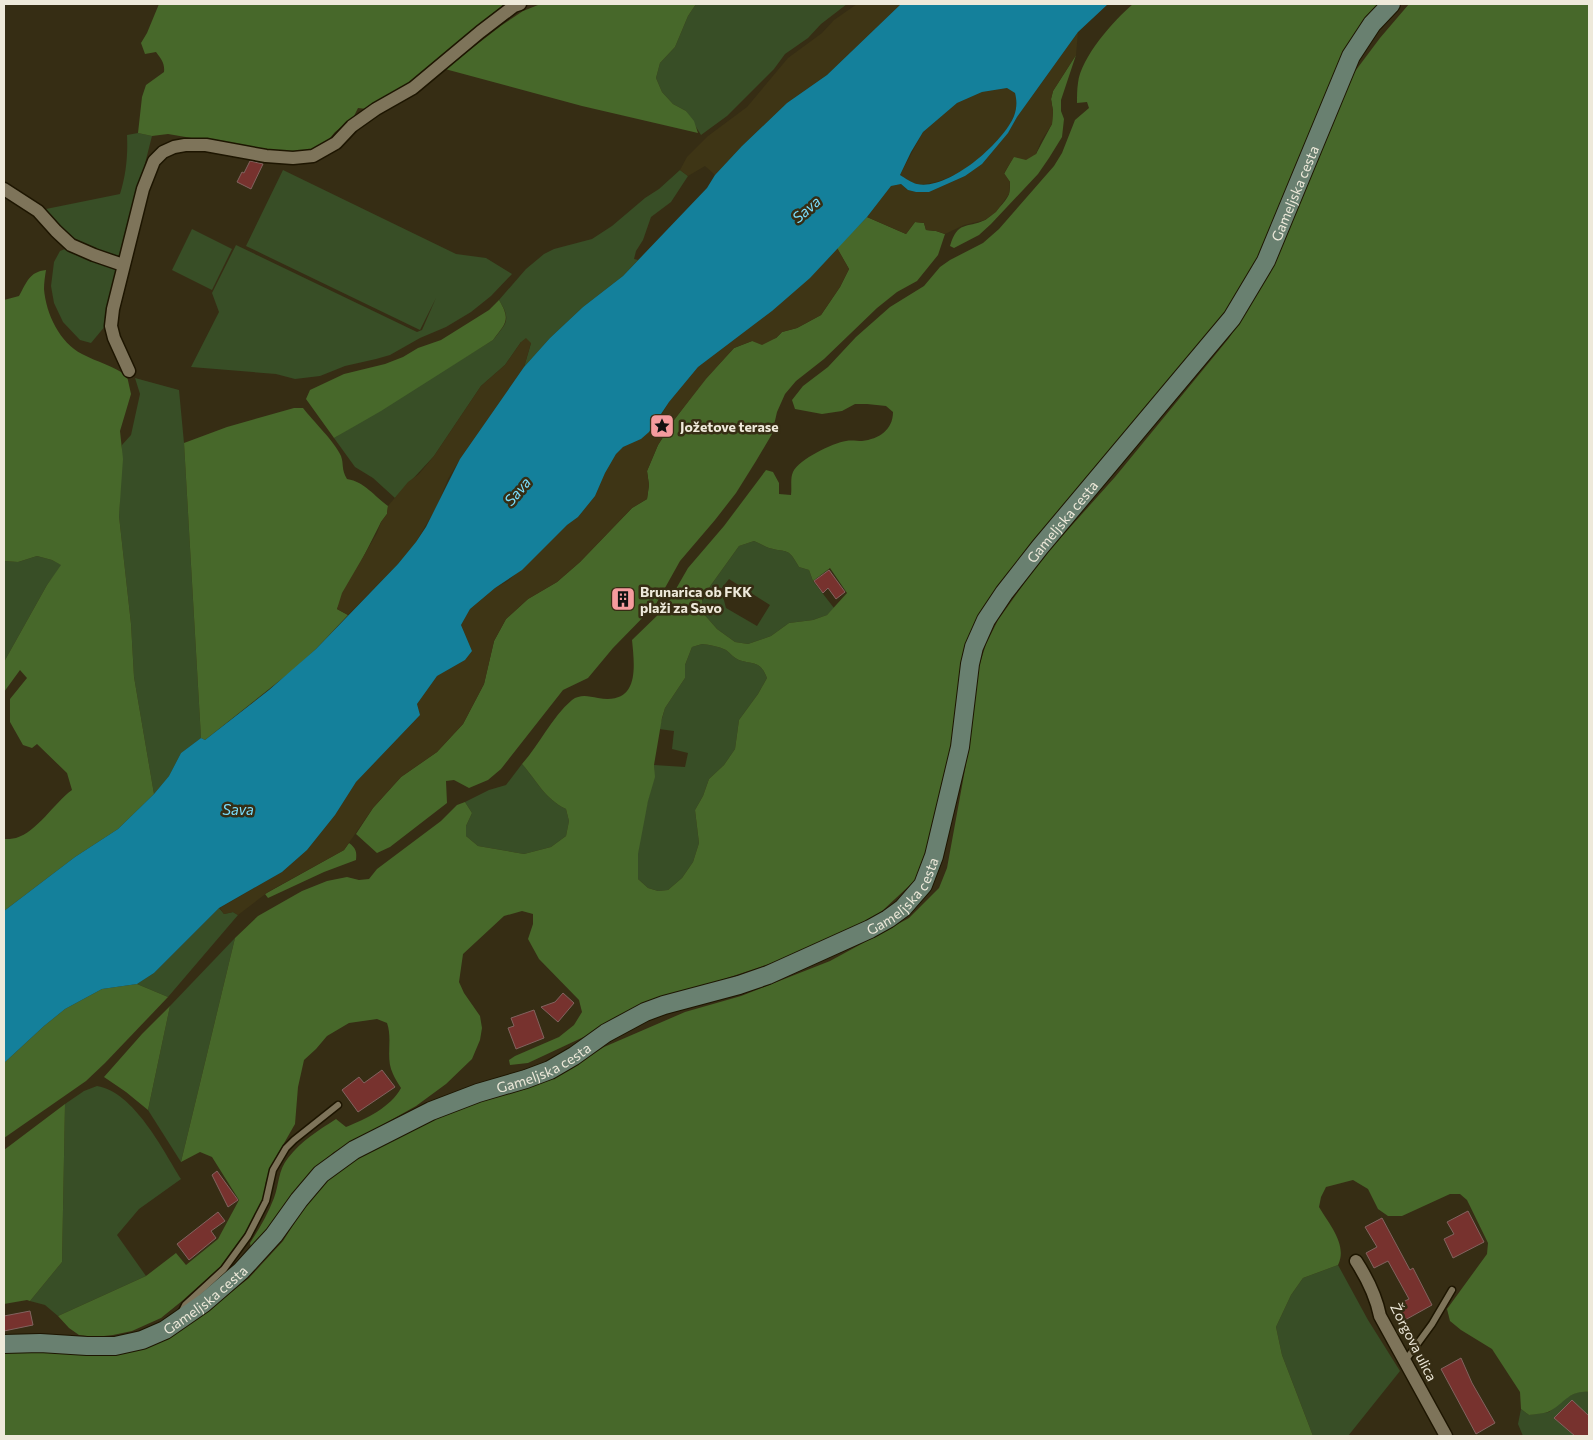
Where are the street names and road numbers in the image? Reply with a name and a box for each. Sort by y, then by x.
street label: Gameljska cesta [1267,143,1322,244]
street label: Gameljska cesta [1023,477,1101,566]
street label: Gameljska cesta [863,855,941,938]
street label: Gameljska cesta [494,1039,594,1096]
street label: Gameljska cesta [159,1262,251,1337]
street label: Žorgova ulica [1387,1300,1441,1384]

